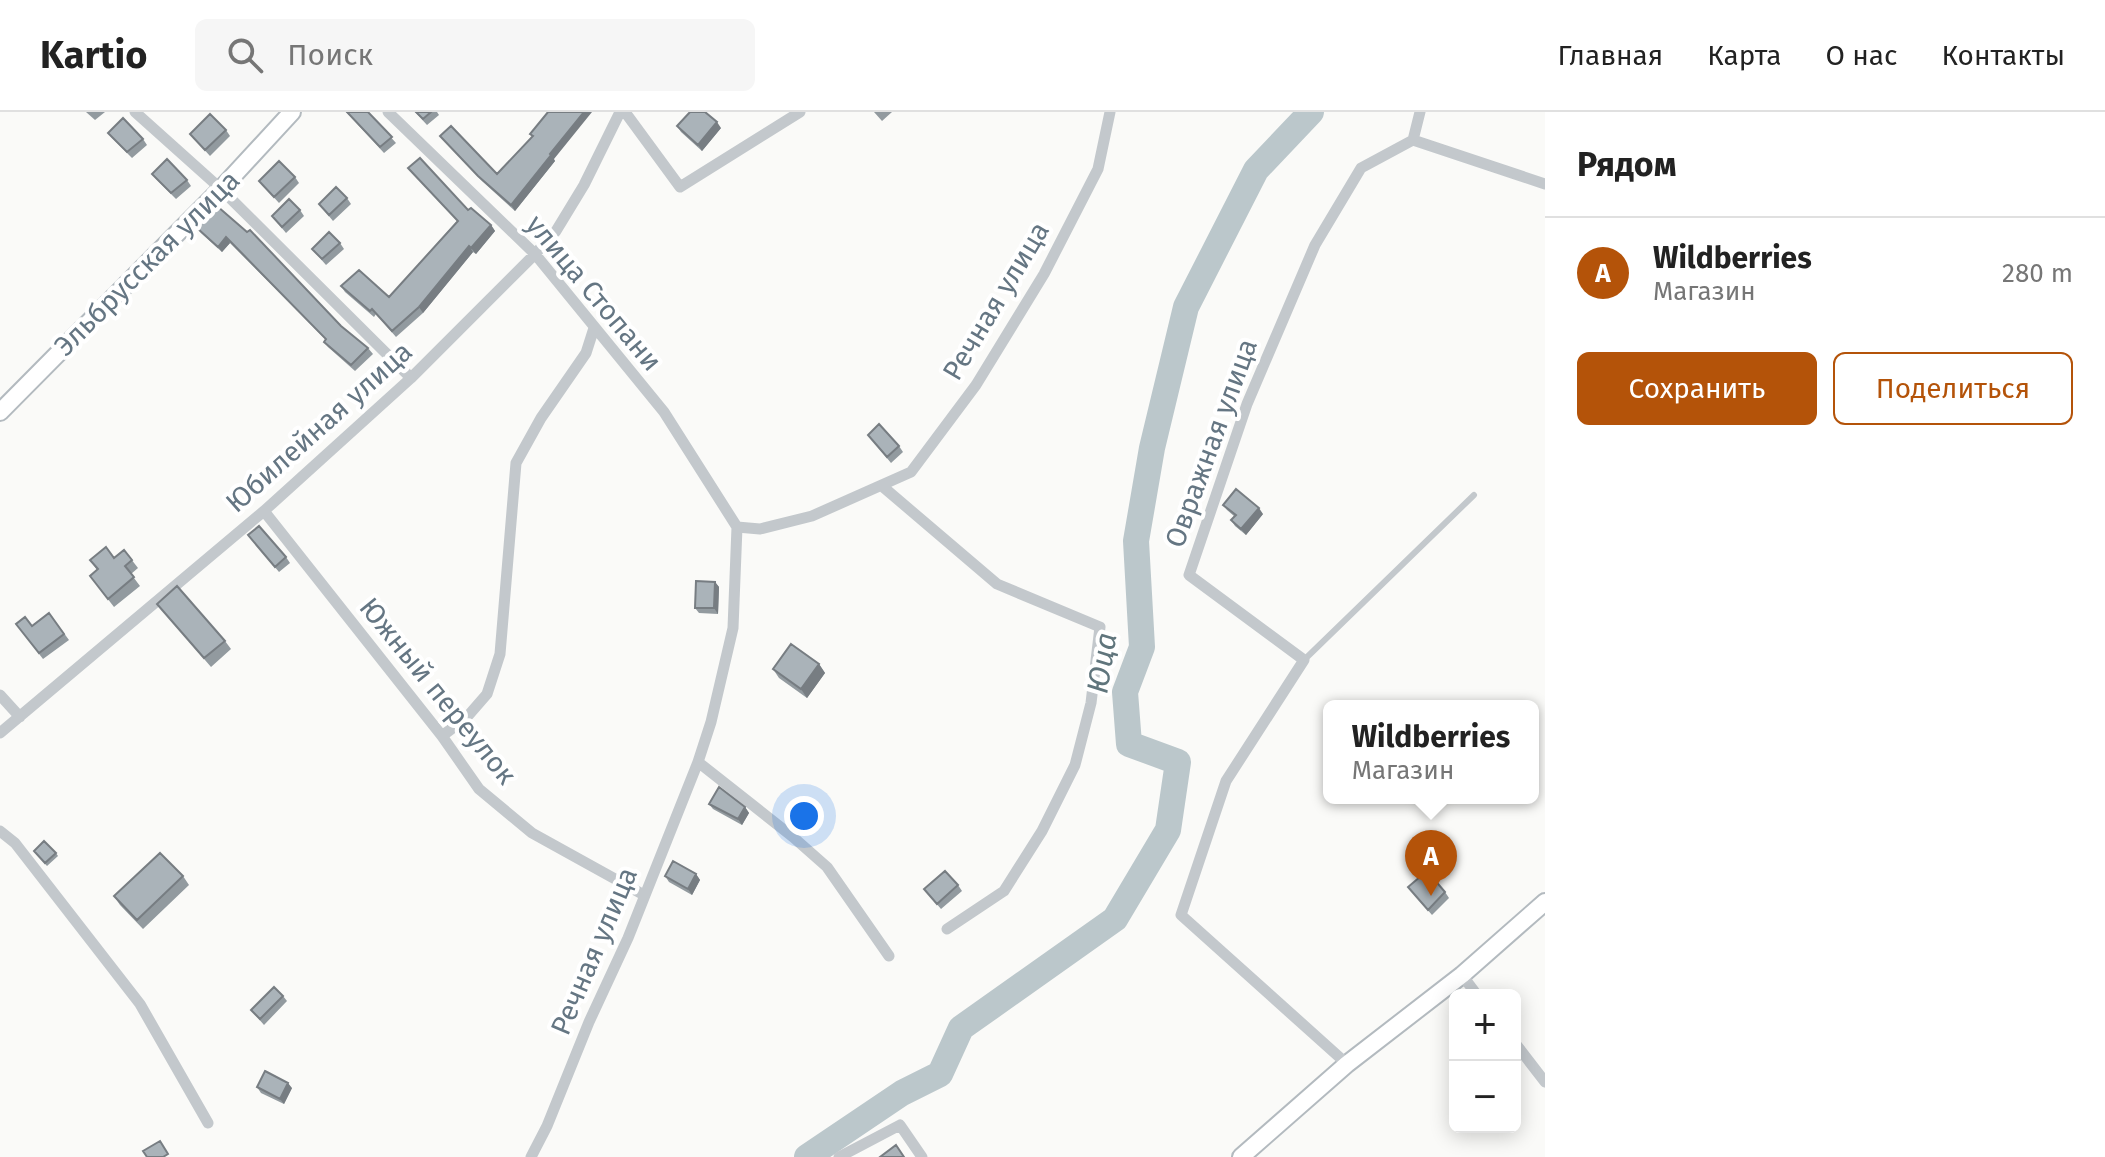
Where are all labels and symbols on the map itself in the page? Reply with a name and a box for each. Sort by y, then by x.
street label: Эльбрусская улица [48,164,246,362]
street label: улица Стопани [519,208,669,378]
street label: Речная улица [936,216,1056,386]
street label: Овражная улица [1158,334,1264,552]
street label: Юбилейная улица [219,335,419,519]
street label: Южный переулок [353,591,524,791]
water label: Юца [1079,630,1125,696]
your location [784,796,824,836]
pin: A [1405,830,1457,896]
street label: Речная улица [544,862,644,1040]

